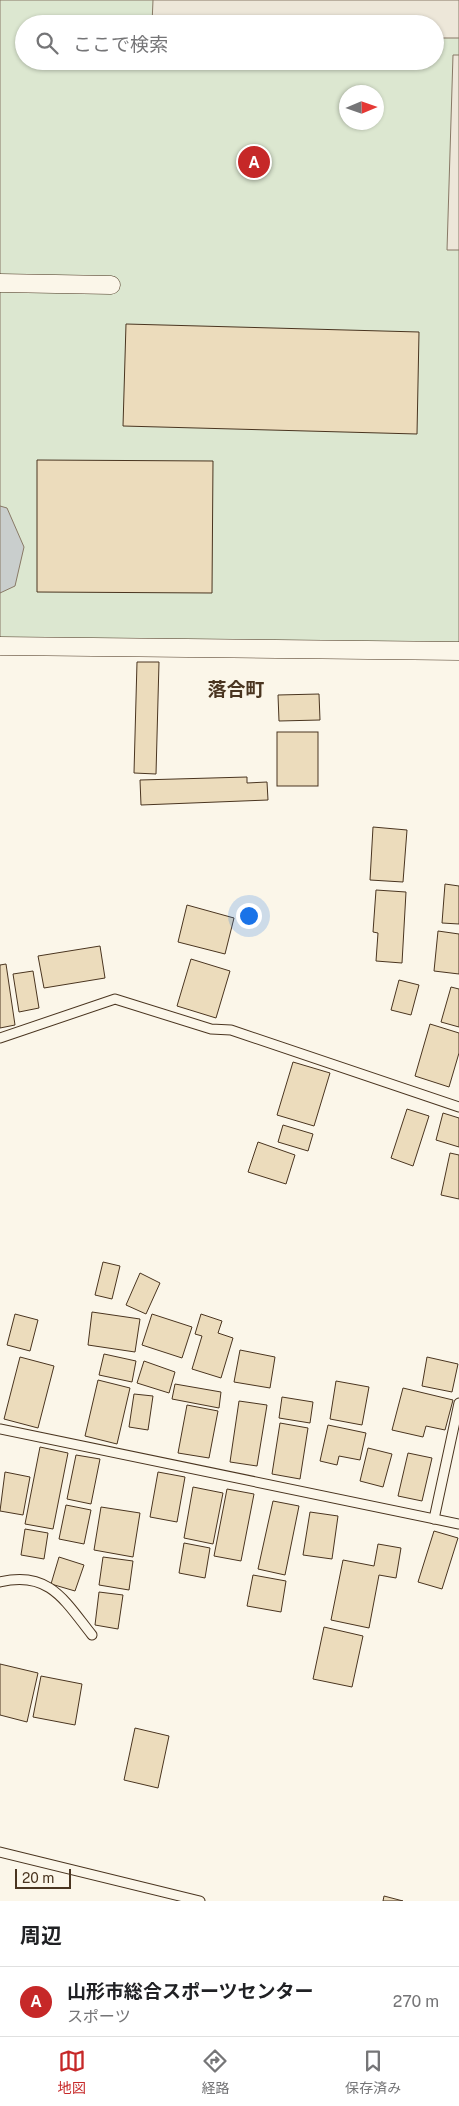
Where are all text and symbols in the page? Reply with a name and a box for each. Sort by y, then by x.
search box [15,15,444,70]
icon: search [33,29,61,57]
text: ここで検索 [73,33,168,55]
north arrow [339,85,384,130]
pin: A [238,143,270,181]
district label: 落合町 [207,678,265,700]
your location [236,903,262,929]
scale bar [15,1866,71,1889]
text: 20 m [22,1870,54,1886]
text: 周辺 [20,1923,62,1948]
text: 山形市総合スポーツセンター [67,1980,314,2002]
text: A [30,1992,42,2011]
text: 270 m [393,1992,439,2011]
text: スポーツ [67,2007,131,2026]
tab: 地図 [58,2047,86,2097]
tab: 経路 [201,2047,229,2097]
tab: 保存済み [345,2047,401,2097]

